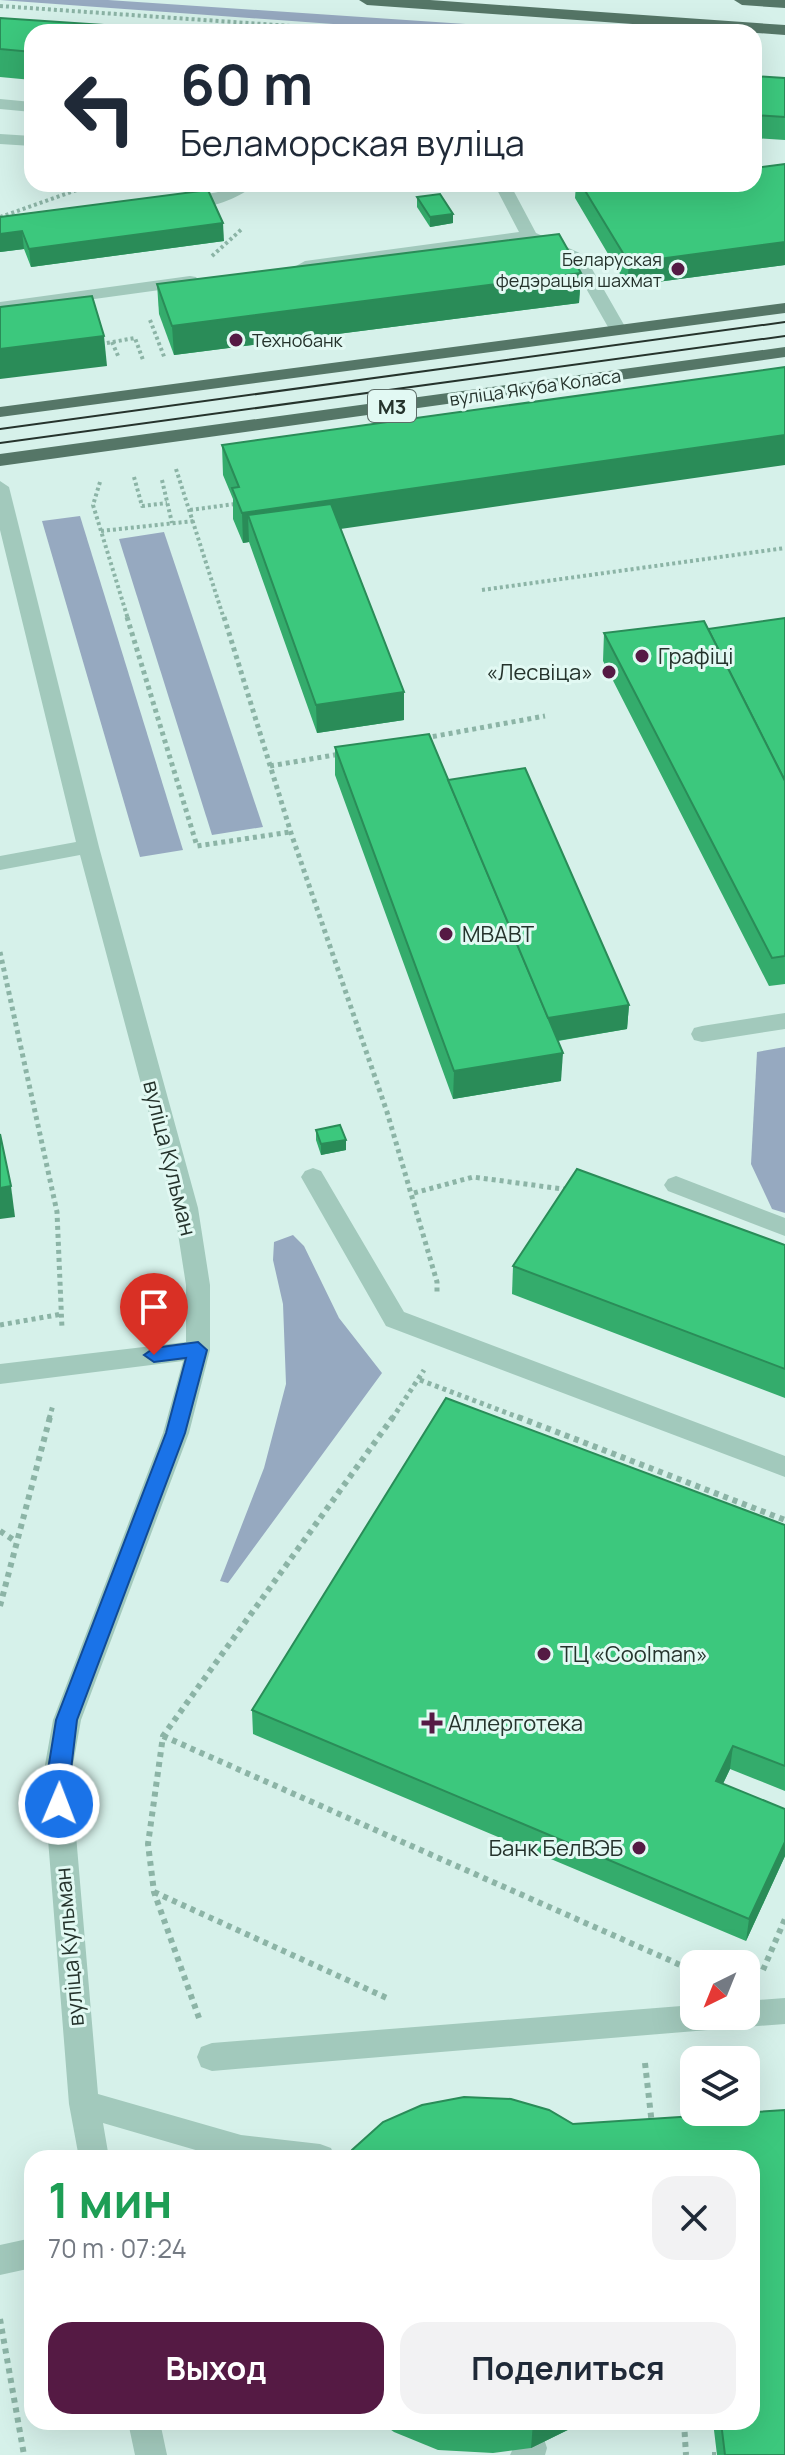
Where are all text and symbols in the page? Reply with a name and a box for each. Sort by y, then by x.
text: 60 m [180,45,313,122]
icon: left [48,56,152,160]
text: Беламорская вуліца [180,118,525,167]
place label: Беларуская федэрацыя шахмат [496,247,662,292]
marker: Беларуская федэрацыя шахмат [669,260,687,278]
place label: Технобанк [252,328,344,352]
marker: Технобанк [227,331,245,349]
street label: вуліца Якуба Коласа [448,363,622,411]
road number: М3 [368,390,416,422]
place label: Графіці [658,641,734,671]
marker: Графіці [633,647,651,665]
place label: «Лесвіца» [486,657,593,687]
marker: «Лесвіца» [600,663,618,681]
place label: МВАВТ [462,919,534,949]
marker: МВАВТ [437,925,455,943]
street label: вуліца Кульман [136,1077,204,1239]
pin [120,1273,188,1355]
icon: arrive [132,1285,176,1329]
place label: ТЦ «Coolman» [560,1639,708,1669]
marker: ТЦ «Coolman» [535,1645,553,1663]
place label: Аллерготека [448,1708,583,1738]
marker: Аллерготека [423,1714,441,1732]
position arrow [17,1762,101,1846]
place label: Банк БелВЭБ [489,1833,623,1863]
marker: Банк БелВЭБ [630,1839,648,1857]
street label: вуліца Кульман [47,1866,91,2028]
north arrow [680,1950,760,2030]
map controls [680,1950,760,2126]
button: layers [680,2046,760,2126]
text: 1 мин [48,2167,172,2232]
button: close [652,2176,736,2260]
text: 70 m · 07:24 [48,2230,187,2266]
button: Выход [48,2322,384,2414]
button: Поделиться [400,2322,736,2414]

